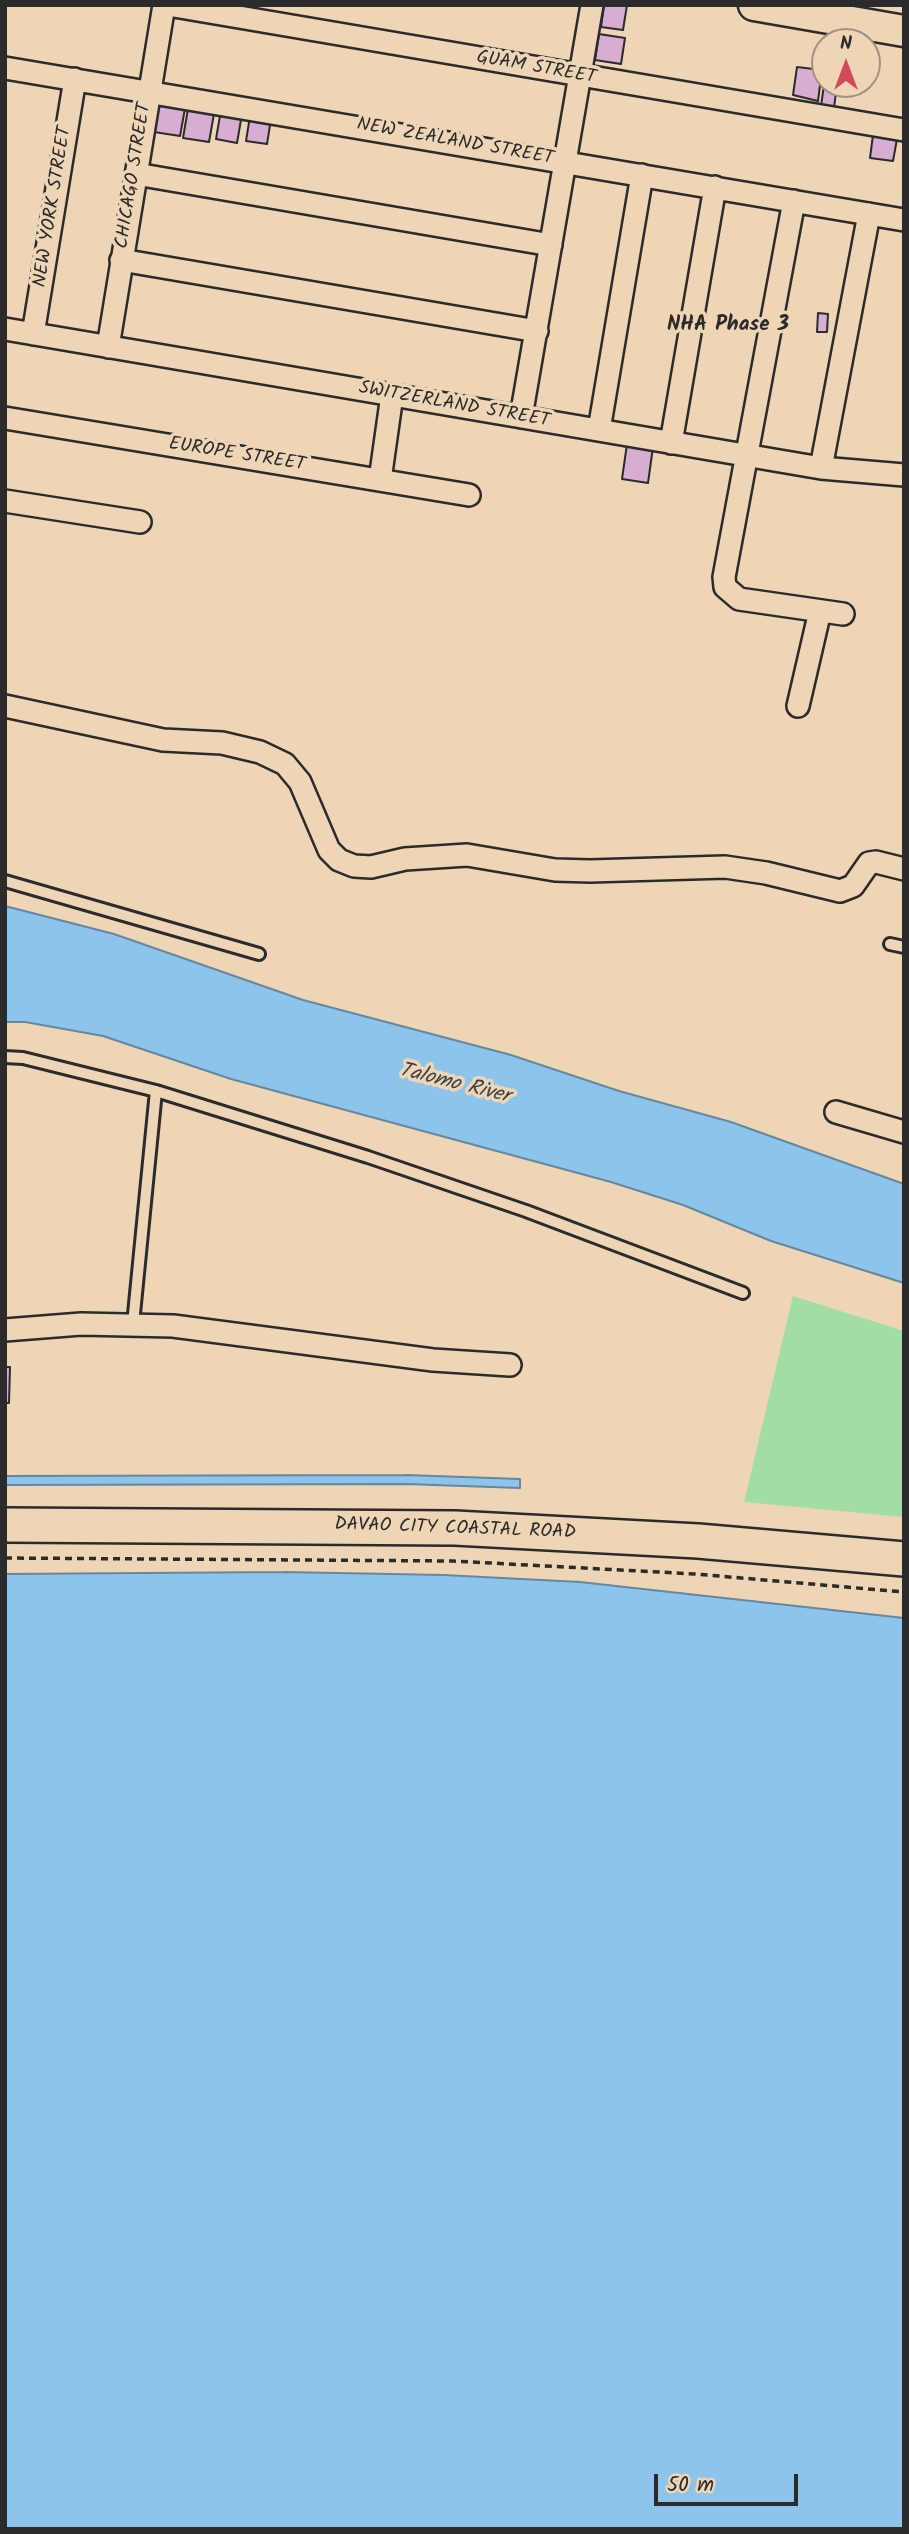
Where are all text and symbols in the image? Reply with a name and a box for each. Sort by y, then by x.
north arrow [811,28,881,98]
text: N [840,29,852,59]
street label: GUAM STREET [474,47,598,91]
street label: CHICAGO STREET [112,101,158,251]
street label: NEW ZEALAND STREET [355,114,555,172]
street label: NEW YORK STREET [30,125,78,289]
district label: NHA Phase 3 [667,313,789,339]
street label: SWITZERLAND STREET [357,378,551,434]
street label: EUROPE STREET [167,434,307,478]
water label: Talomo River [396,1059,512,1111]
street label: DAVAO CITY COASTAL ROAD [334,1514,576,1546]
scale bar [657,2460,800,2504]
text: 50 m [667,2469,714,2502]

